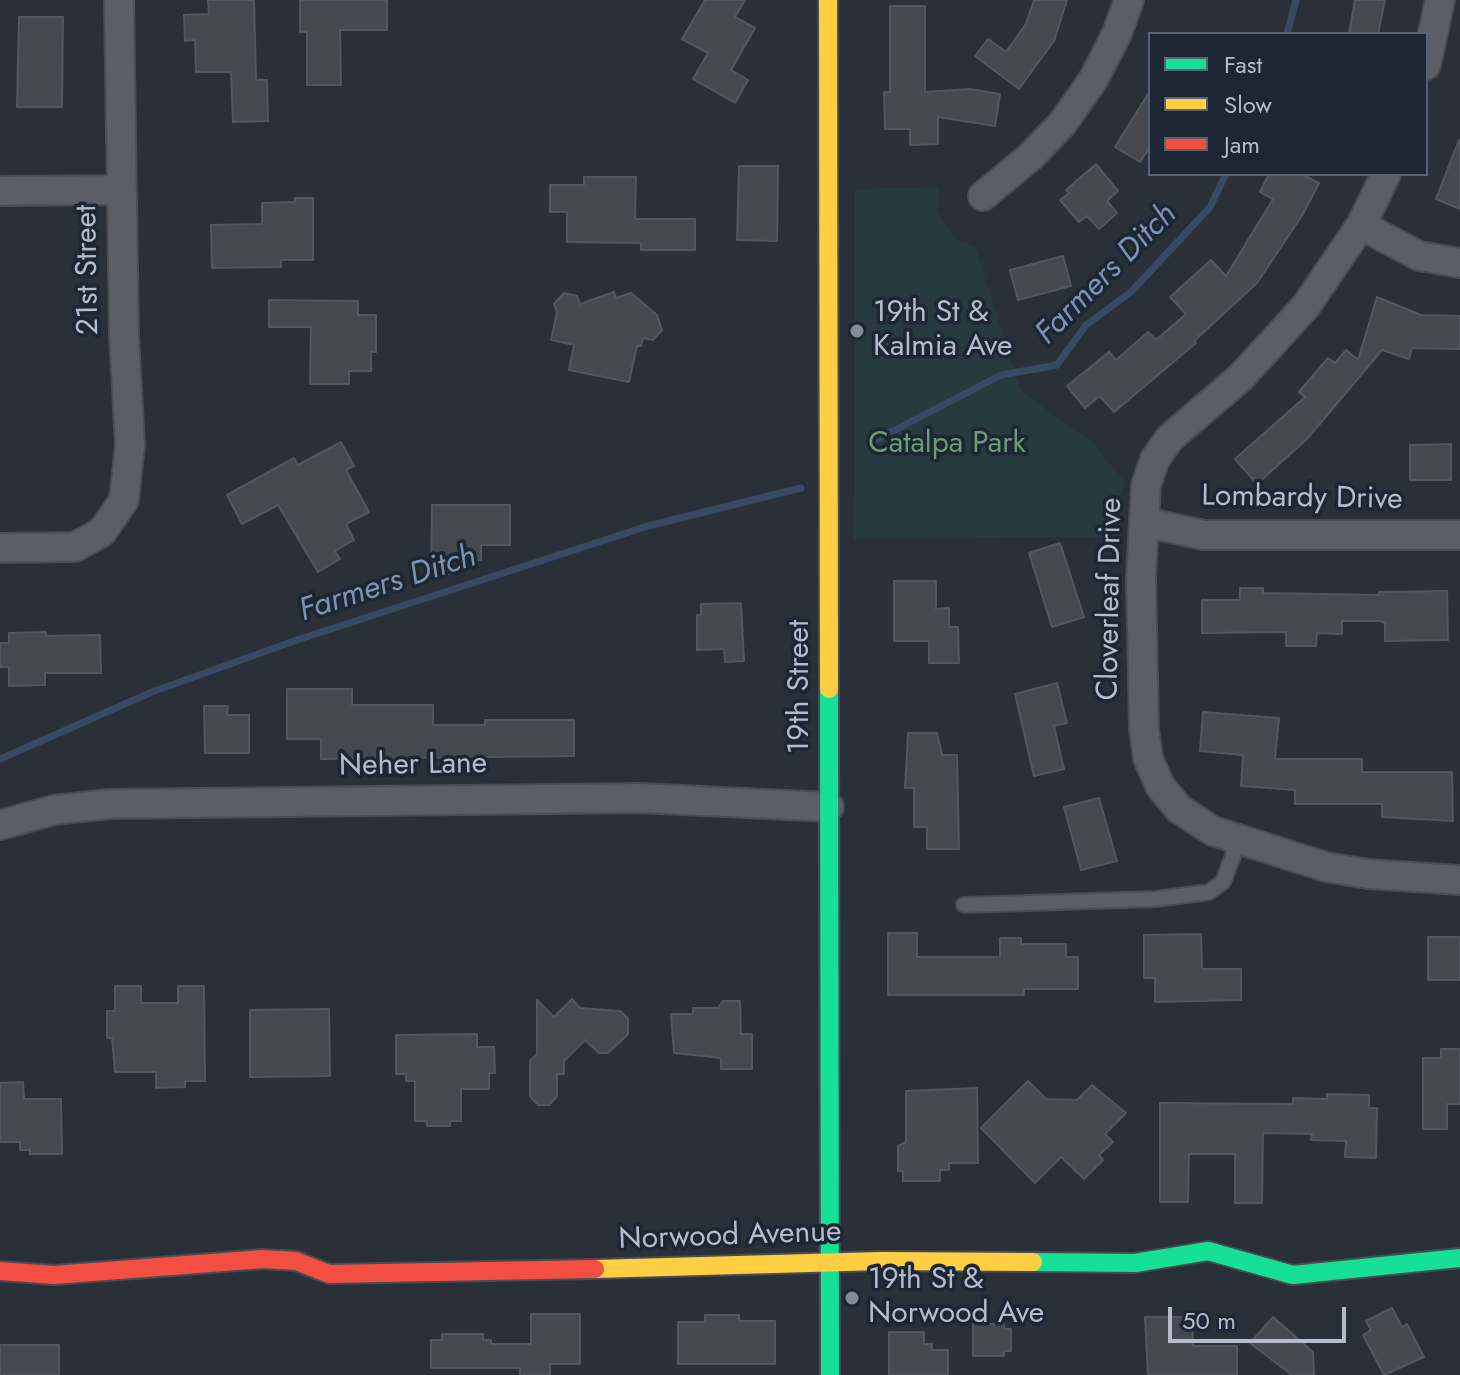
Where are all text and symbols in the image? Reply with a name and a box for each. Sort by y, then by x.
legend [1148,32,1428,176]
text: Fast [1224,47,1262,82]
text: Slow [1224,87,1272,122]
text: Jam [1224,127,1260,162]
water label: Farmers Ditch [1028,196,1186,354]
street label: 21st Street [70,204,108,336]
place label: 19th St & Kalmia Ave [873,296,1012,366]
marker: 19th St & Kalmia Ave [848,322,866,340]
park label: Catalpa Park [868,427,1026,463]
street label: Lombardy Drive [1201,479,1403,519]
street label: Cloverleaf Drive [1091,497,1131,701]
water label: Farmers Ditch [295,538,481,632]
street label: 19th Street [783,620,819,754]
street label: Neher Lane [339,747,487,785]
street label: Norwood Avenue [618,1215,842,1259]
place label: 19th St & Norwood Ave [868,1263,1044,1334]
marker: 19th St & Norwood Ave [843,1289,861,1307]
scale bar [1172,1291,1350,1341]
text: 50 m [1182,1303,1236,1338]

